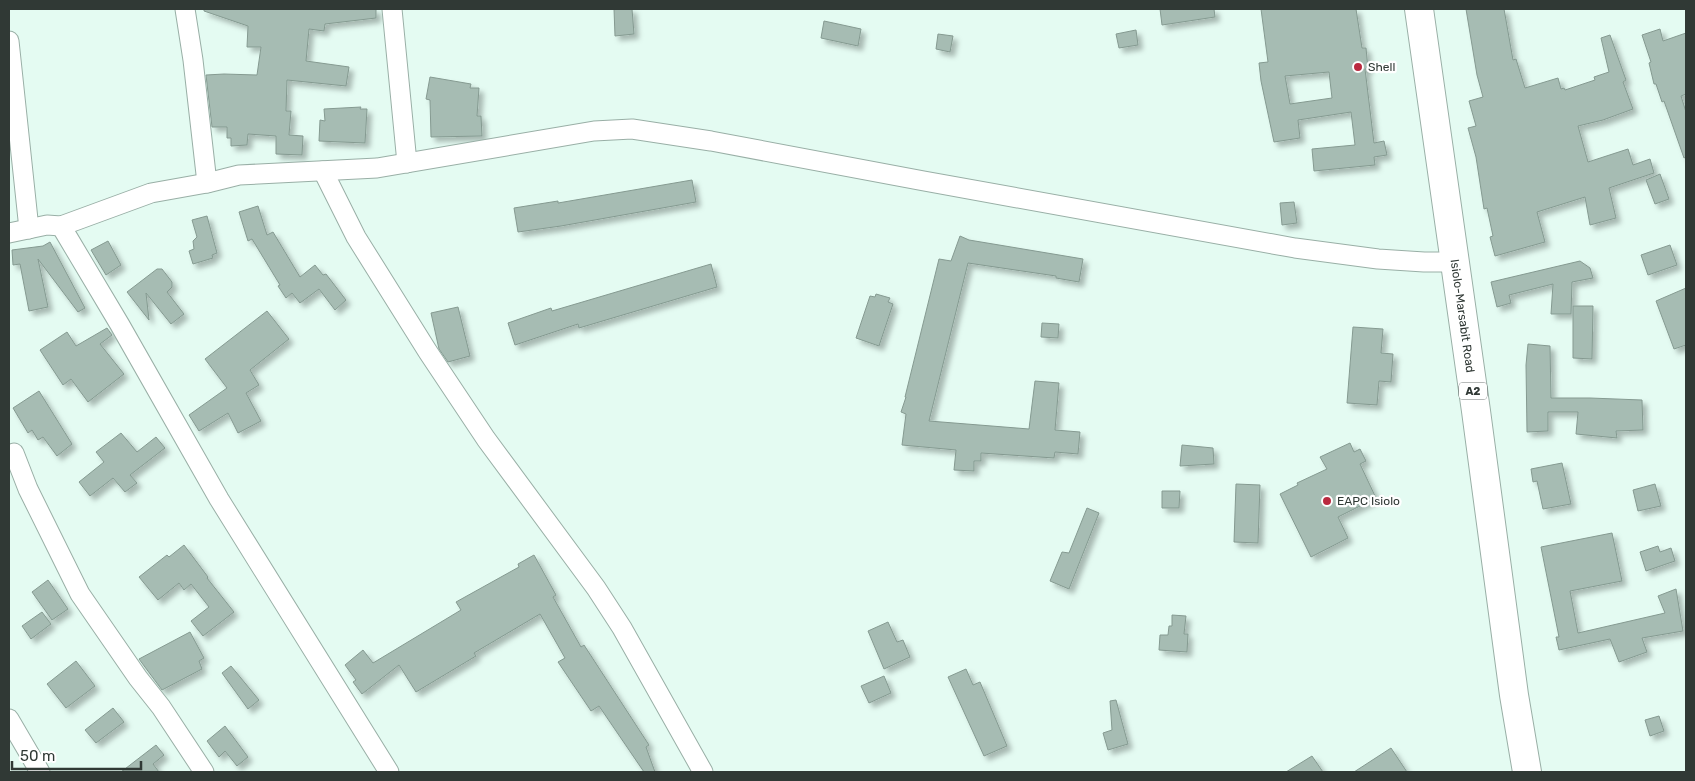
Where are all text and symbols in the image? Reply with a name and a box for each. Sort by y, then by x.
place label: Shell [1368,60,1395,74]
marker: Shell [1352,61,1364,73]
street label: Isiolo-Marsabit Road [1448,258,1477,374]
road number: A2 [1459,382,1487,400]
place label: EAPC Isiolo [1337,494,1400,508]
marker: EAPC Isiolo [1321,495,1333,507]
scale bar [12,738,141,770]
text: 50 m [20,747,55,765]

